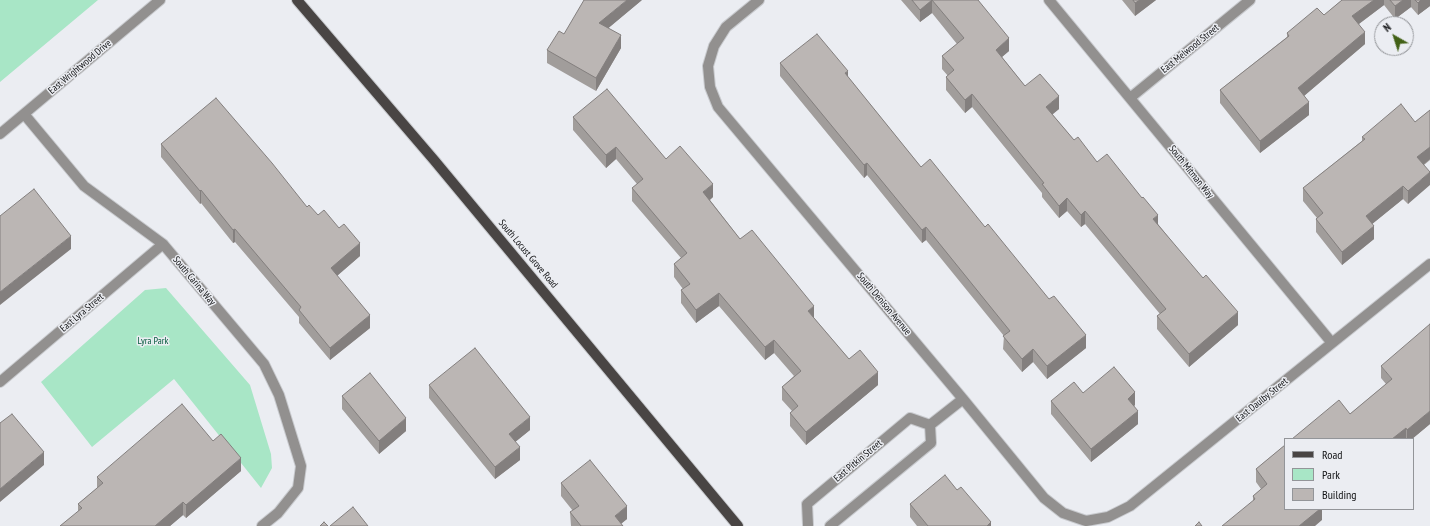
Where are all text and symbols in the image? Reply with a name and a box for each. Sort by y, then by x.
north arrow [1374,16,1414,56]
text: N [1380,20,1394,35]
street label: East Melwood Street [1159,22,1221,76]
street label: East Wrightwood Drive [46,37,114,97]
street label: South Mitman Way [1166,143,1216,201]
street label: South Locust Grove Road [496,217,560,291]
street label: South Carina Way [170,254,218,308]
street label: South Denison Avenue [854,270,914,338]
street label: East Lyra Street [58,291,106,335]
park label: Lyra Park [138,335,168,347]
street label: East Daulby Street [1234,375,1290,425]
street label: East Pitkin Street [831,437,885,485]
legend [1284,438,1414,510]
text: Road [1322,447,1342,462]
text: Park [1322,467,1340,482]
text: Building [1322,487,1357,502]

